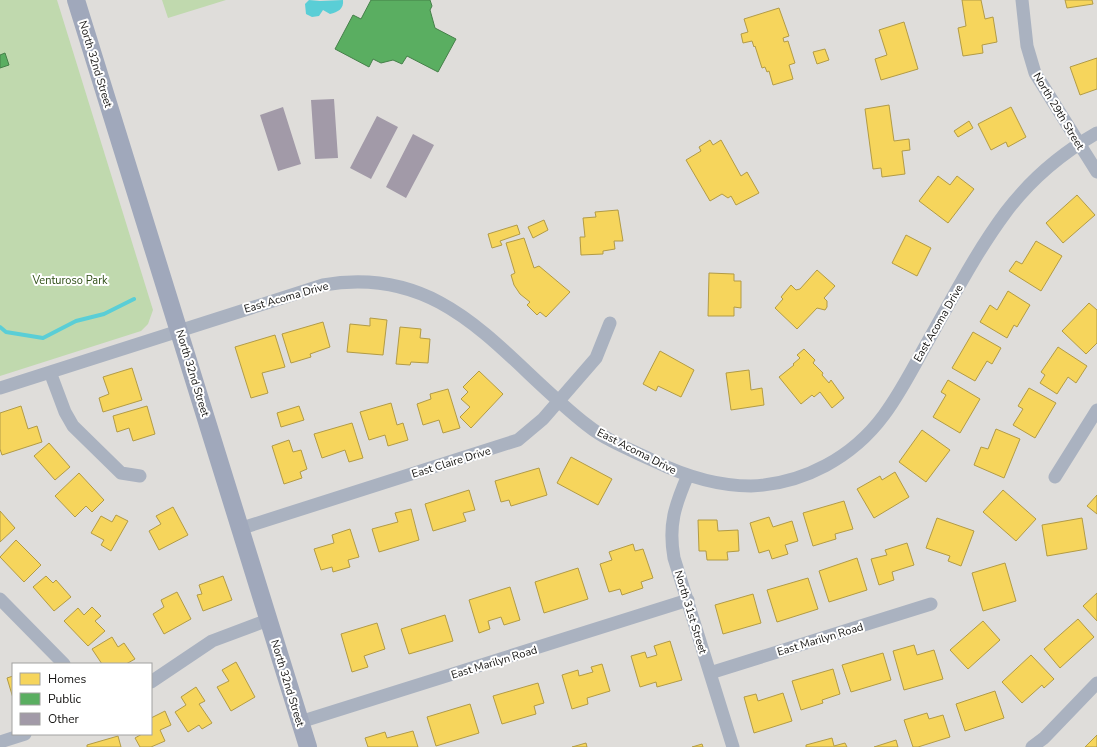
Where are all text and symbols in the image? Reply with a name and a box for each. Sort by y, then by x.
street label: North 32nd Street [75,19,116,110]
street label: North 29th Street [1030,70,1088,153]
park label: Venturoso Park [31,273,108,288]
street label: East Acoma Drive [242,278,330,317]
street label: East Acoma Drive [910,282,967,365]
street label: North 32nd Street [172,328,213,419]
street label: East Acoma Drive [594,425,679,478]
street label: East Claire Drive [410,443,493,482]
street label: North 31st Street [671,569,710,656]
street label: East Marilyn Road [775,619,865,660]
street label: North 32nd Street [267,638,308,729]
street label: East Marilyn Road [449,642,539,683]
legend [12,663,152,735]
text: Homes [48,671,86,687]
text: Public [48,691,82,707]
text: Other [48,711,80,727]

